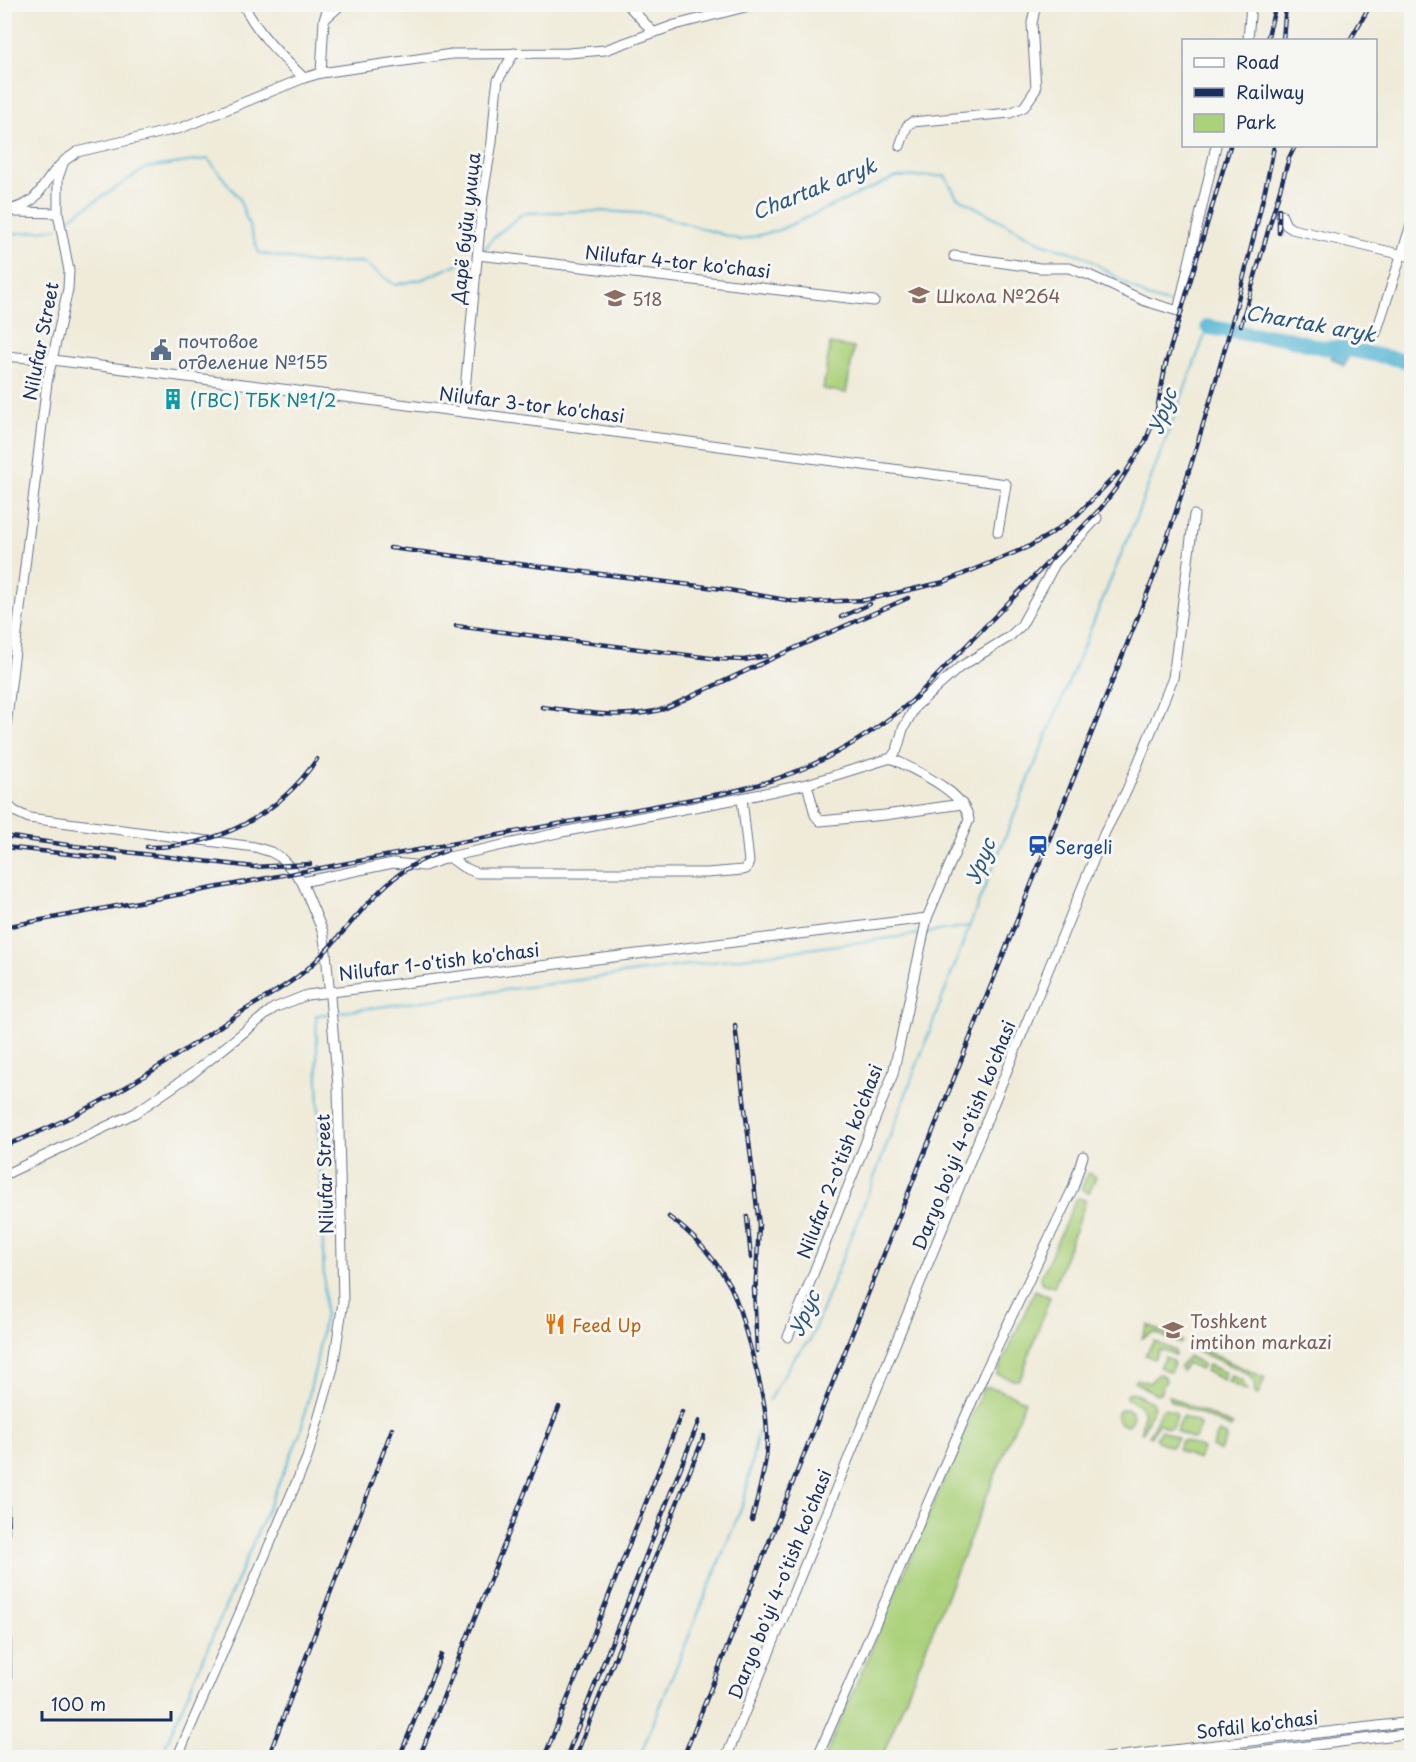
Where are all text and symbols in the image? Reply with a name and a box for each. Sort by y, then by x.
legend [1182,39,1377,147]
text: Road [1236,48,1280,75]
text: Railway [1236,78,1304,105]
text: Park [1236,108,1276,135]
water label: Chartak aryk [747,149,881,227]
street label: Дарё буйи улица [444,150,486,306]
street label: Nilufar 4-tor ko'chasi [584,238,772,284]
street label: Nilufar Street [15,279,65,403]
place label: Школа №264 [936,282,1060,309]
school or university icon: Школа №264 [907,283,931,307]
place label: 518 [632,285,663,312]
school or university icon: 518 [603,286,627,310]
water label: Chartak aryk [1243,297,1379,349]
place label: почтовое отделение №155 [178,327,328,375]
public building icon: почтовое отделение №155 [149,338,173,362]
street label: Nilufar 3-tor ko'chasi [438,379,626,429]
water label: Урус [1140,382,1185,438]
place label: (ГВС) ТБК №1/2 [190,386,337,413]
building icon: (ГВС) ТБК №1/2 [161,387,185,411]
water label: Урус [957,832,1003,888]
place label: Sergeli [1055,833,1113,860]
station icon: Sergeli [1026,834,1050,858]
street label: Nilufar 1-o'tish ko'chasi [337,935,541,987]
street label: Daryo bo'yi 4-o'tish ko'chasi [904,1016,1022,1254]
street label: Nilufar 2-o'tish ko'chasi [789,1060,889,1262]
street label: Nilufar Street [308,1114,340,1234]
water label: Урус [781,1284,828,1341]
place label: Toshkent imtihon markazi [1190,1307,1332,1355]
place label: Feed Up [572,1311,641,1338]
restaurant icon: Feed Up [543,1312,567,1336]
school or university icon: Toshkent imtihon markazi [1161,1318,1185,1342]
street label: Daryo bo'yi 4-o'tish ko'chasi [720,1465,838,1703]
scale bar [42,1684,171,1722]
text: 100 m [51,1690,106,1717]
street label: Sofdil ko'chasi [1194,1703,1320,1745]

